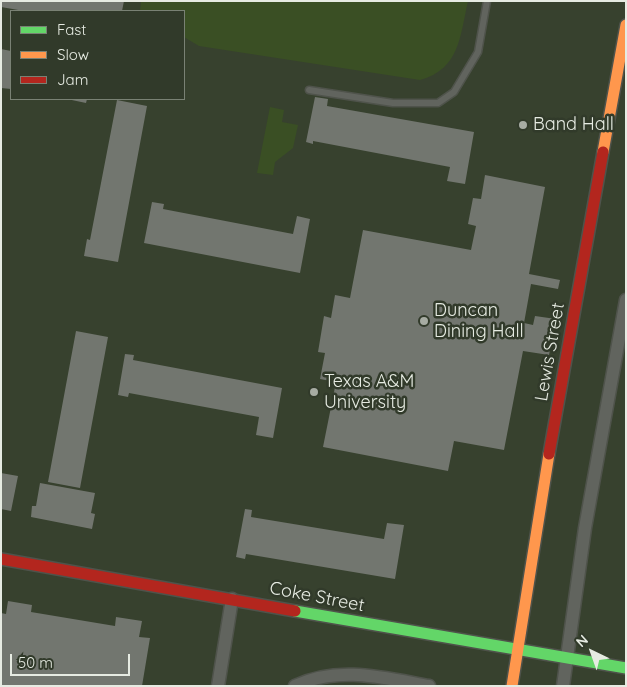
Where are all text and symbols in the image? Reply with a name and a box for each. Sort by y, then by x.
legend [10,10,185,100]
text: Fast [57,20,86,39]
text: Slow [57,45,89,64]
text: Jam [57,70,88,89]
place label: Band Hall [533,114,614,136]
marker: Band Hall [517,119,529,131]
place label: Duncan Dining Hall [434,300,524,342]
street label: Lewis Street [531,301,569,403]
marker: Duncan Dining Hall [418,315,430,327]
place label: Texas A&M University [324,371,414,414]
marker: Texas A&M University [308,386,320,398]
street label: Coke Street [268,577,366,617]
north arrow [567,627,617,677]
text: N [572,631,592,651]
scale bar [12,644,132,676]
text: 50 m [18,653,53,672]

